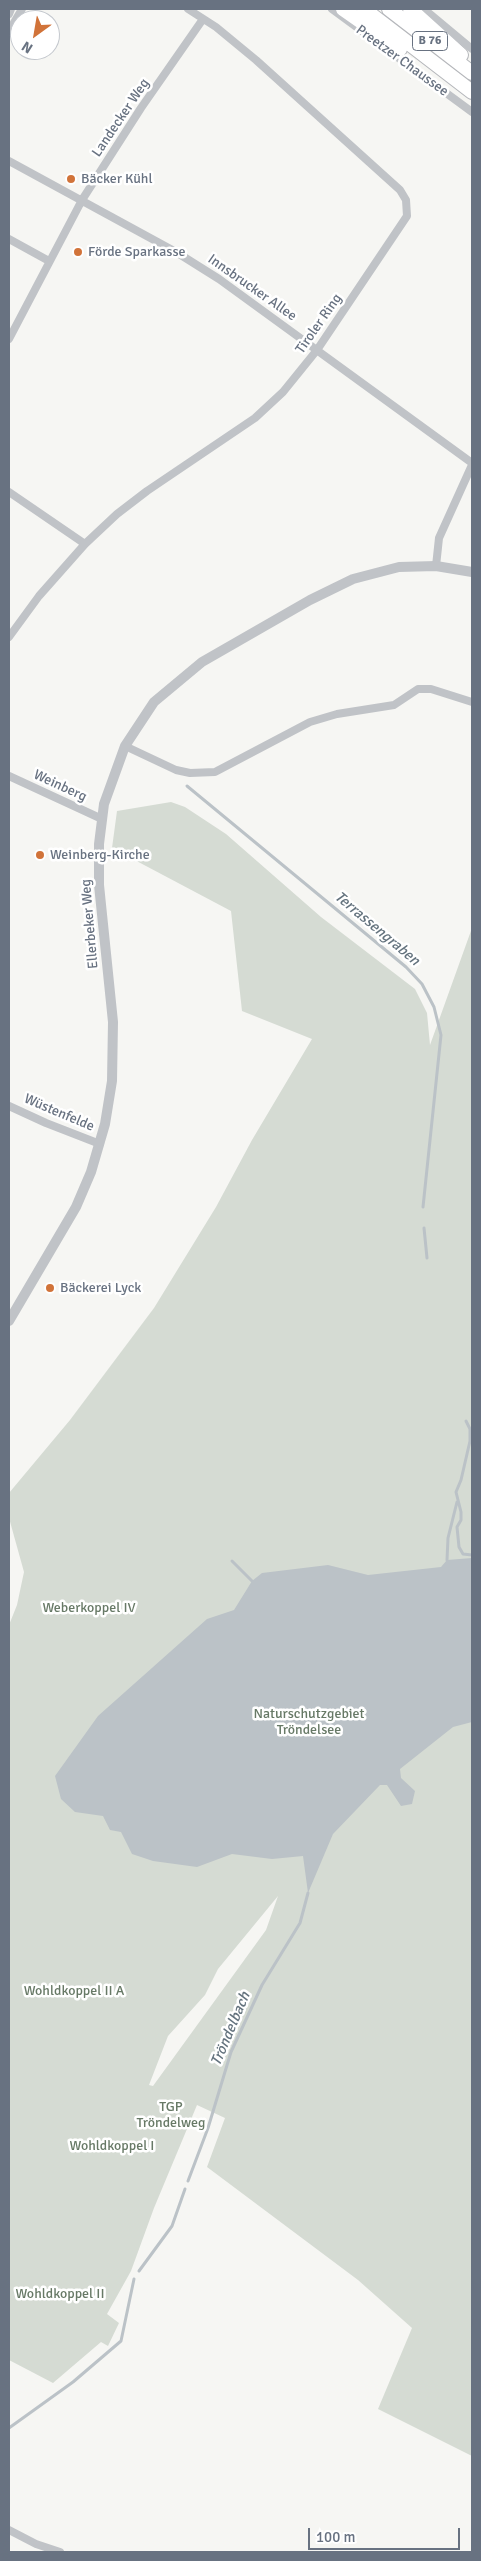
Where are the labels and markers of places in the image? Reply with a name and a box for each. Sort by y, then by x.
place label: Bäcker Kühl [81,171,153,187]
marker: Bäcker Kühl [65,173,77,185]
place label: Förde Sparkasse [88,244,186,260]
marker: Förde Sparkasse [72,246,84,258]
place label: Weinberg-Kirche [50,847,150,863]
marker: Weinberg-Kirche [34,849,46,861]
place label: Bäckerei Lyck [60,1280,141,1296]
marker: Bäckerei Lyck [44,1282,56,1294]

